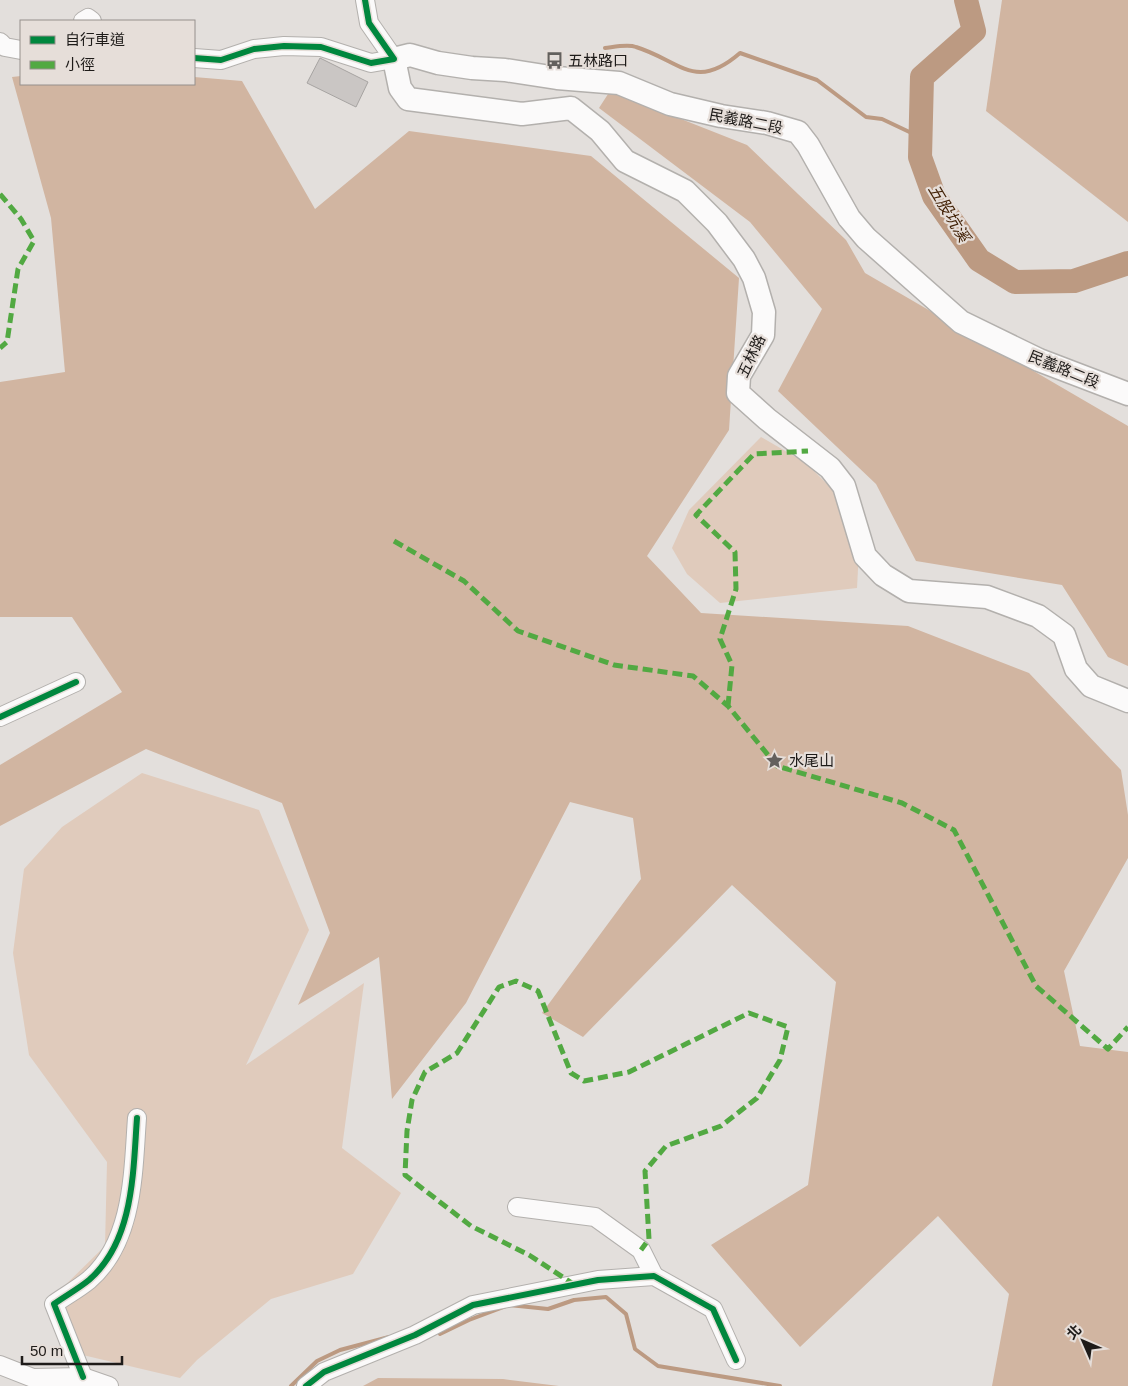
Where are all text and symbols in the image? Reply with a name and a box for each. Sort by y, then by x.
legend [20,20,195,85]
text: 自行車道 [65,31,125,48]
bus stop icon: 五林路口 [544,50,564,70]
place label: 五林路口 [568,52,628,69]
text: 小徑 [65,56,95,73]
street label: 民義路二段 [708,105,784,137]
water label: 五股坑溪 [925,181,974,247]
street label: 五林路 [734,332,768,380]
street label: 民義路二段 [1026,347,1102,391]
place icon: 水尾山 [765,750,785,770]
place label: 水尾山 [789,752,834,769]
north arrow [1058,1316,1108,1366]
text: 北 [1063,1321,1084,1342]
scale bar [22,1334,122,1366]
text: 50 m [30,1342,63,1359]

